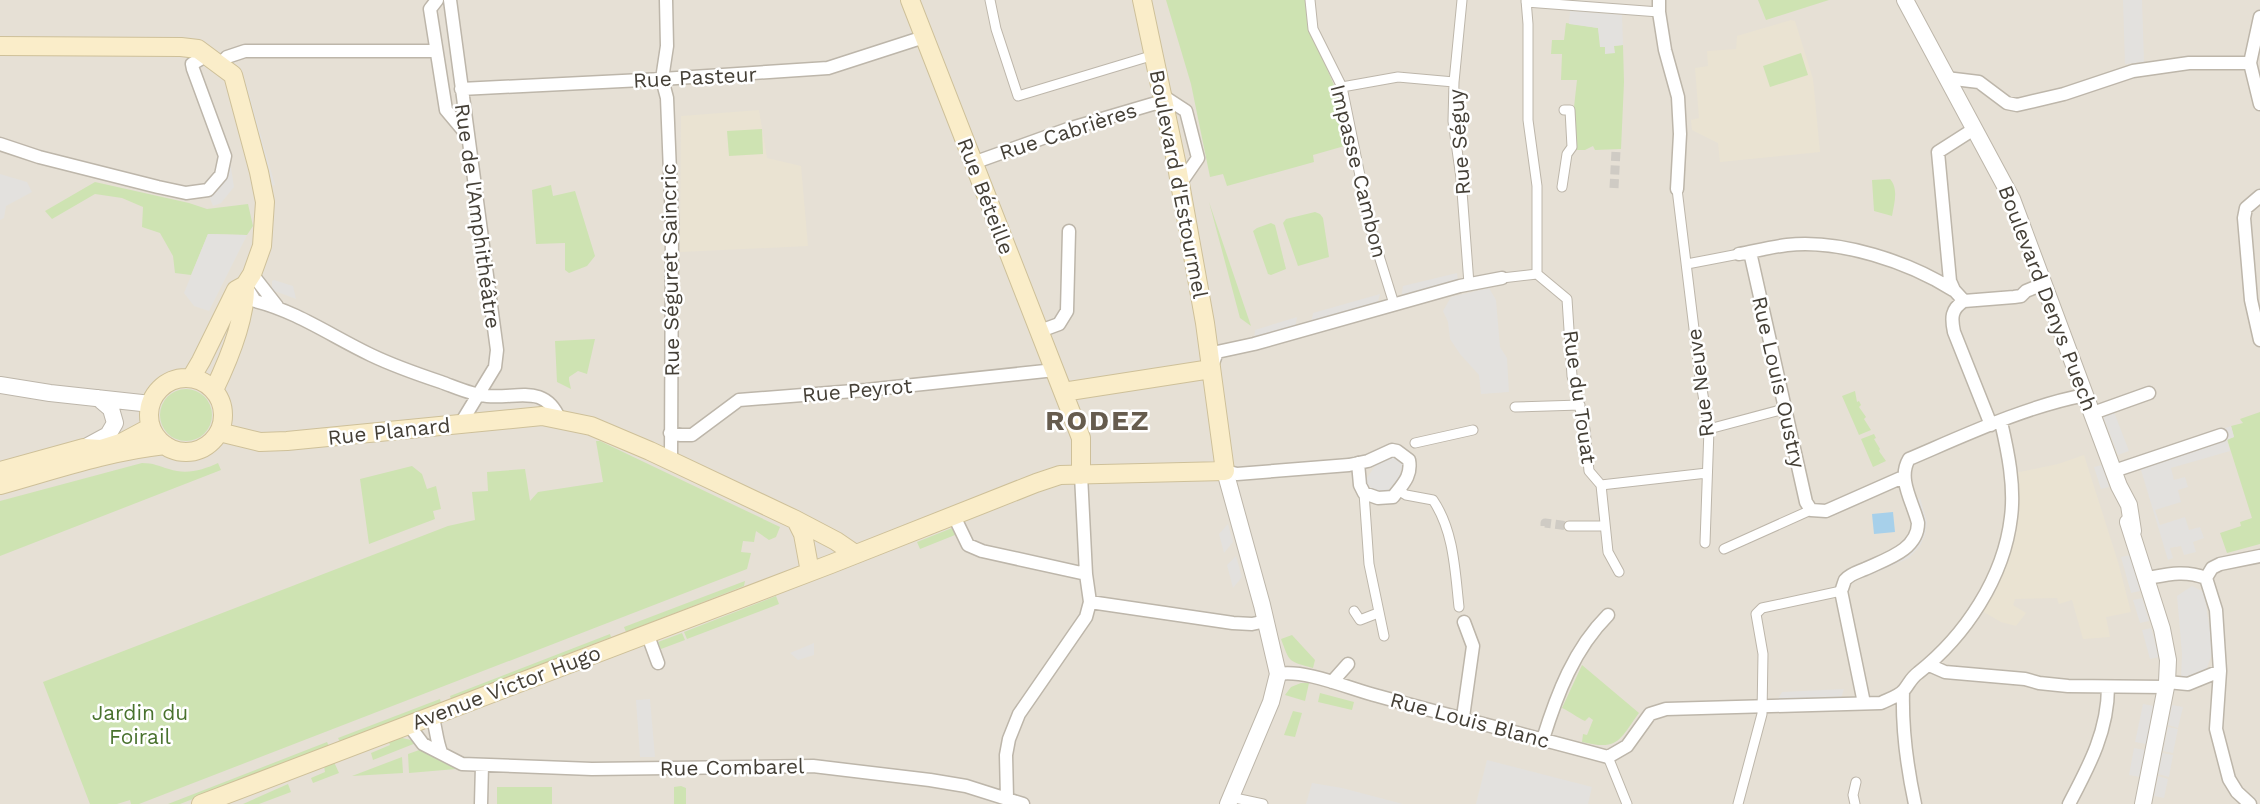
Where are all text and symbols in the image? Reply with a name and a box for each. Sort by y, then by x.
street label: Rue Pasteur [632,61,758,93]
street label: Boulevard d'Estourmel [1145,67,1214,301]
street label: Impasse Cambon [1325,82,1393,260]
street label: Rue Séguy [1443,88,1475,196]
street label: Rue Cabrières [996,97,1140,165]
street label: Rue de l'Amphithéâtre [450,102,506,330]
street label: Rue Béteille [952,134,1020,258]
street label: Rue Séguret Saincric [656,163,684,377]
street label: Boulevard Denys Puech [1993,181,2103,415]
street label: Rue Louis Oustry [1747,294,1811,470]
street label: Rue Neuve [1681,327,1719,439]
street label: Rue du Touat [1558,328,1602,466]
street label: Rue Peyrot [801,373,913,407]
district label: RODEZ [1045,404,1151,437]
street label: Rue Planard [326,412,452,450]
street label: Avenue Victor Hugo [408,639,604,735]
street label: Rue Louis Blanc [1387,687,1553,753]
park label: Jardin du Foirail [92,700,188,749]
street label: Rue Combarel [659,753,805,781]

